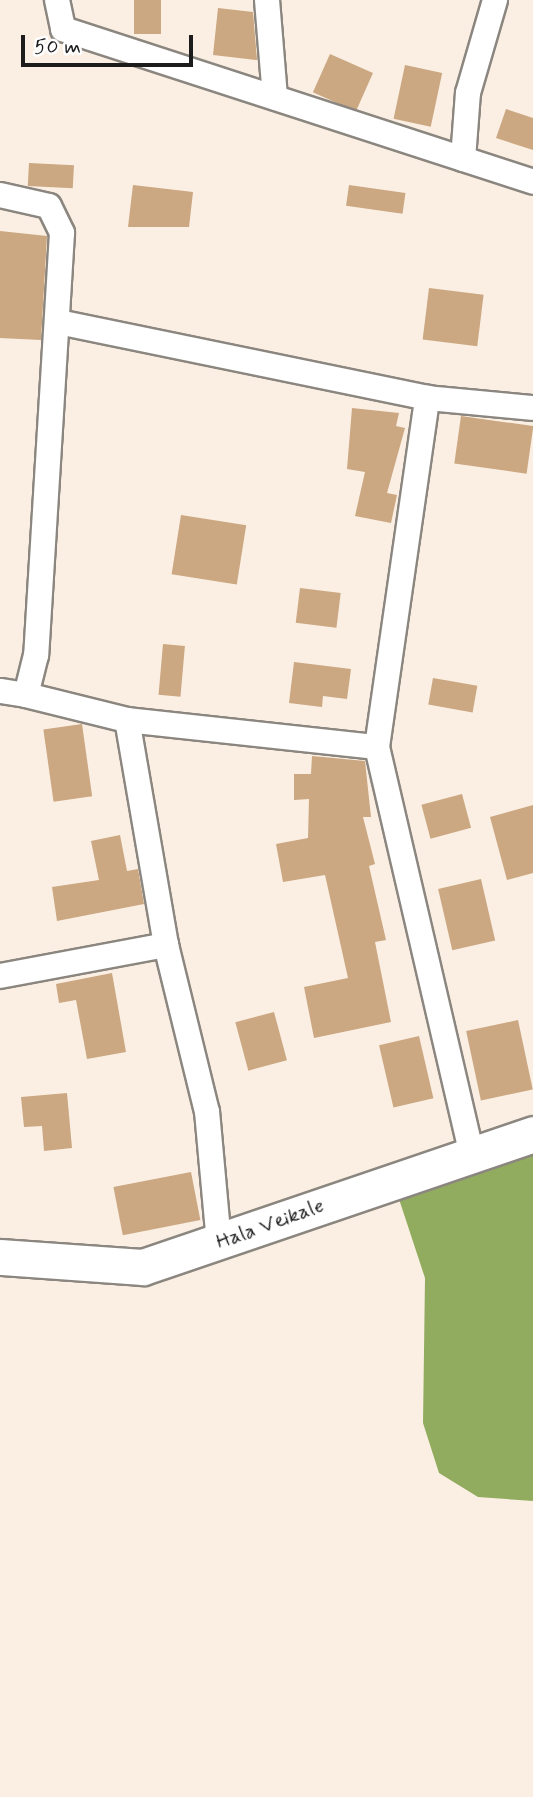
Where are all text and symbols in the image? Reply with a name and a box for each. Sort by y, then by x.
scale bar [24,21,196,65]
text: 50 m [34,33,81,61]
street label: Hala Veikale [214,1193,326,1255]

